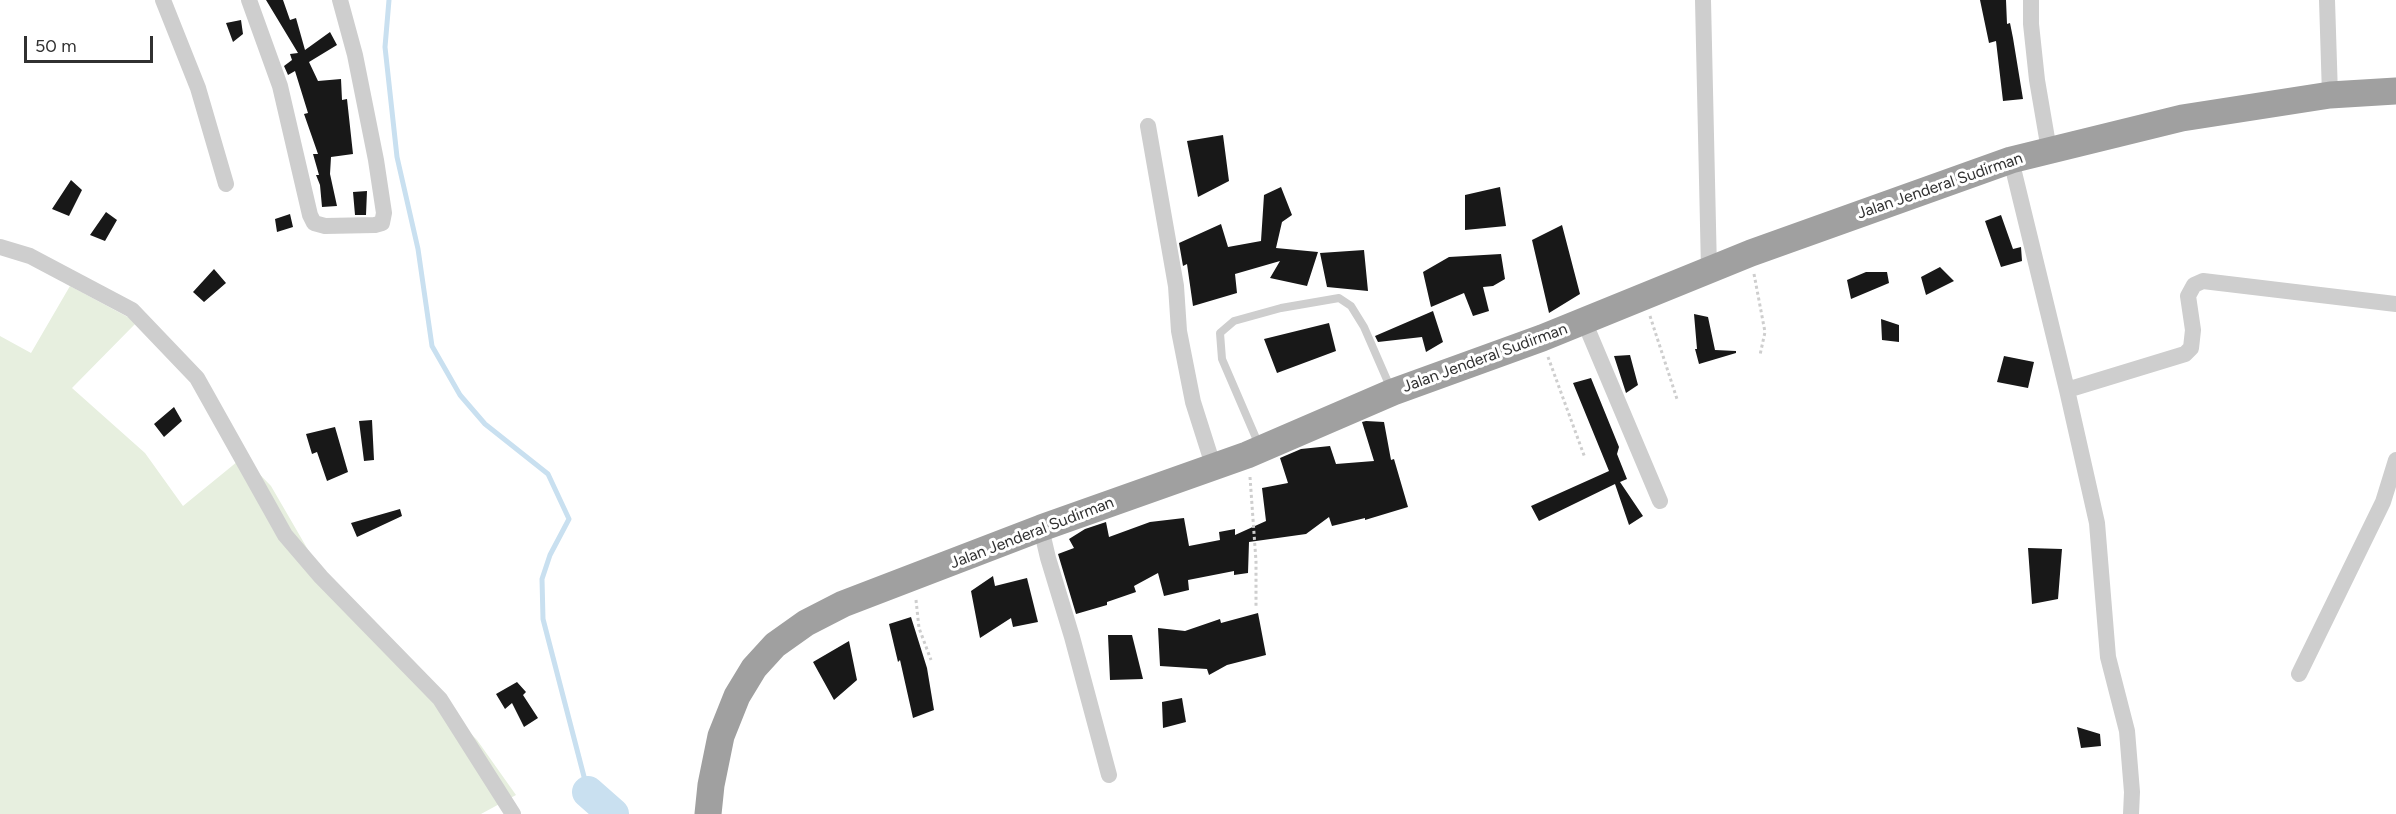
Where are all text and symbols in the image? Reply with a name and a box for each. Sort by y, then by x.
scale bar [27,24,156,62]
text: 50 m [35,35,77,57]
street label: Jalan Jenderal Sudirman [1855,149,2025,223]
street label: Jalan Jenderal Sudirman [1400,319,1570,397]
street label: Jalan Jenderal Sudirman [947,493,1117,573]

